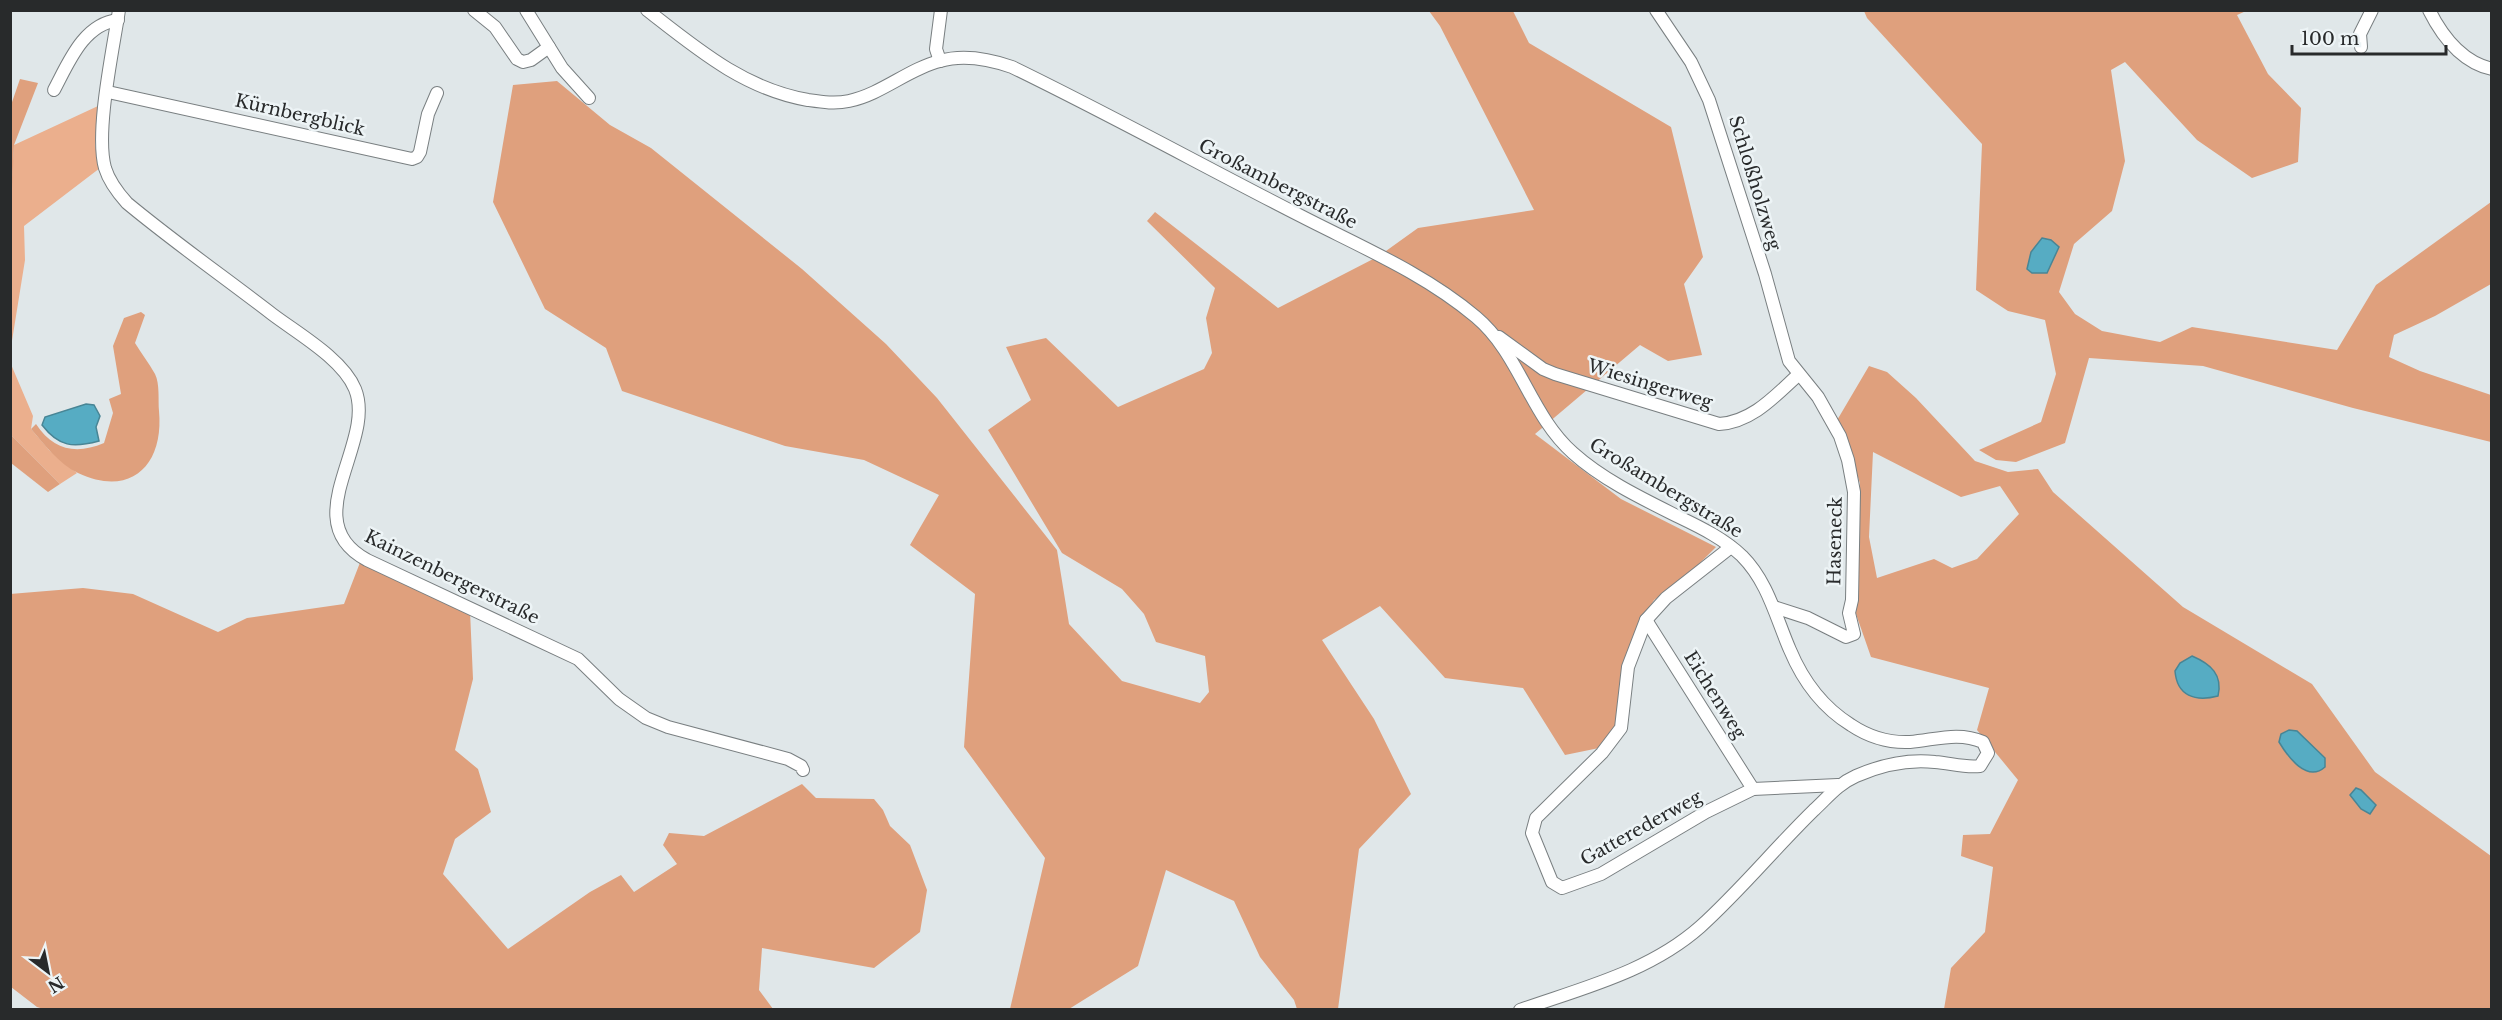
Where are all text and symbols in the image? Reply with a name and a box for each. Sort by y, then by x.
scale bar [2292,18,2446,56]
text: 100 m [2301,28,2359,50]
street label: Kürnbergblick [233,89,367,141]
street label: Schloßholzweg [1724,113,1786,253]
street label: Großambergstraße [1195,134,1361,234]
street label: Wiesingerweg [1584,354,1716,414]
street label: Großambergstraße [1585,434,1747,542]
street label: Haseneck [1823,497,1847,585]
street label: Kainzenbergerstraße [361,525,543,629]
street label: Eichenweg [1679,647,1751,743]
street label: Gatterederweg [1576,785,1706,870]
north arrow [18,942,78,1002]
text: N [44,972,68,997]

